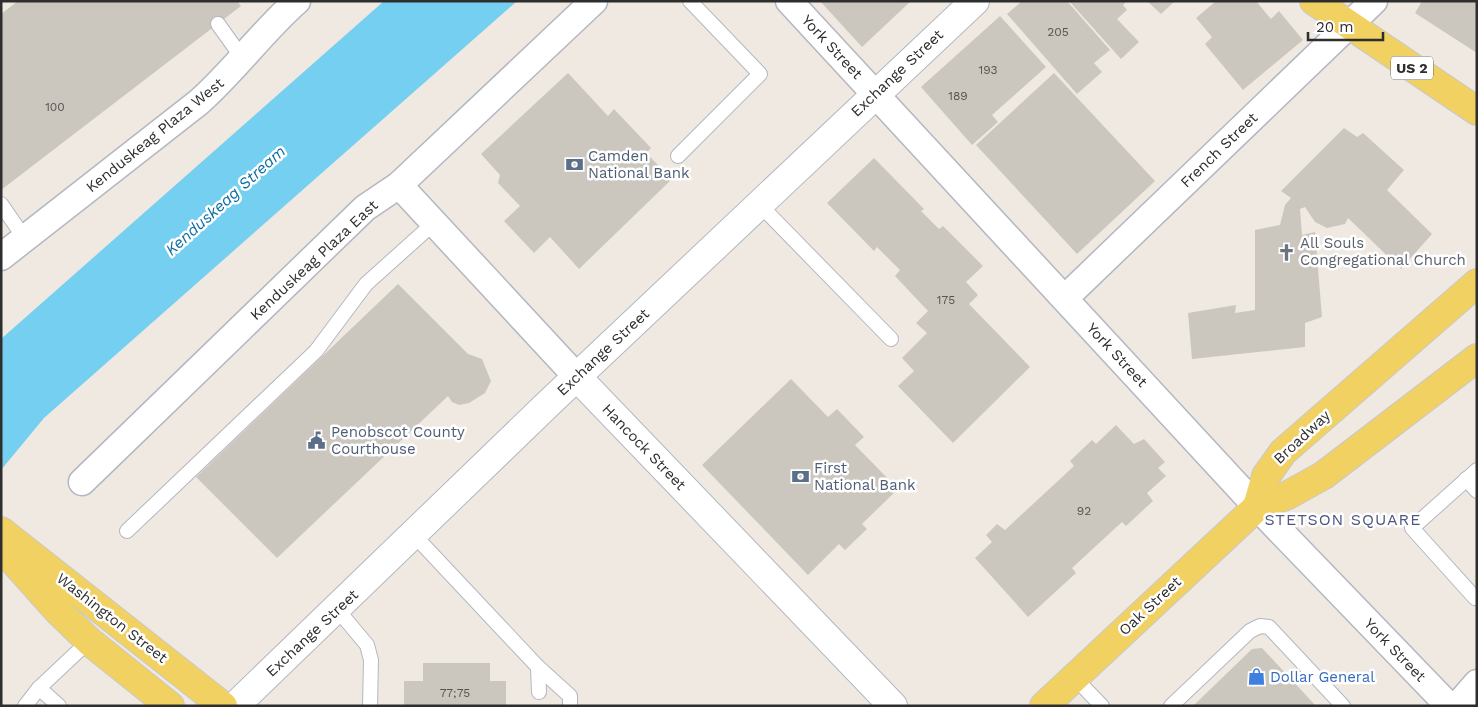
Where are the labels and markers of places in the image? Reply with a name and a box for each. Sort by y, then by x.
place label: Camden National Bank [588,147,690,182]
bank icon: Camden National Bank [564,155,584,175]
place label: All Souls Congregational Church [1300,234,1466,269]
church icon: All Souls Congregational Church [1276,242,1296,262]
place label: Penobscot County Courthouse [331,423,465,458]
public building icon: Penobscot County Courthouse [307,431,327,451]
place label: First National Bank [814,459,916,494]
bank icon: First National Bank [790,467,810,487]
shop icon: Dollar General [1246,667,1266,687]
place label: Dollar General [1270,668,1375,686]

